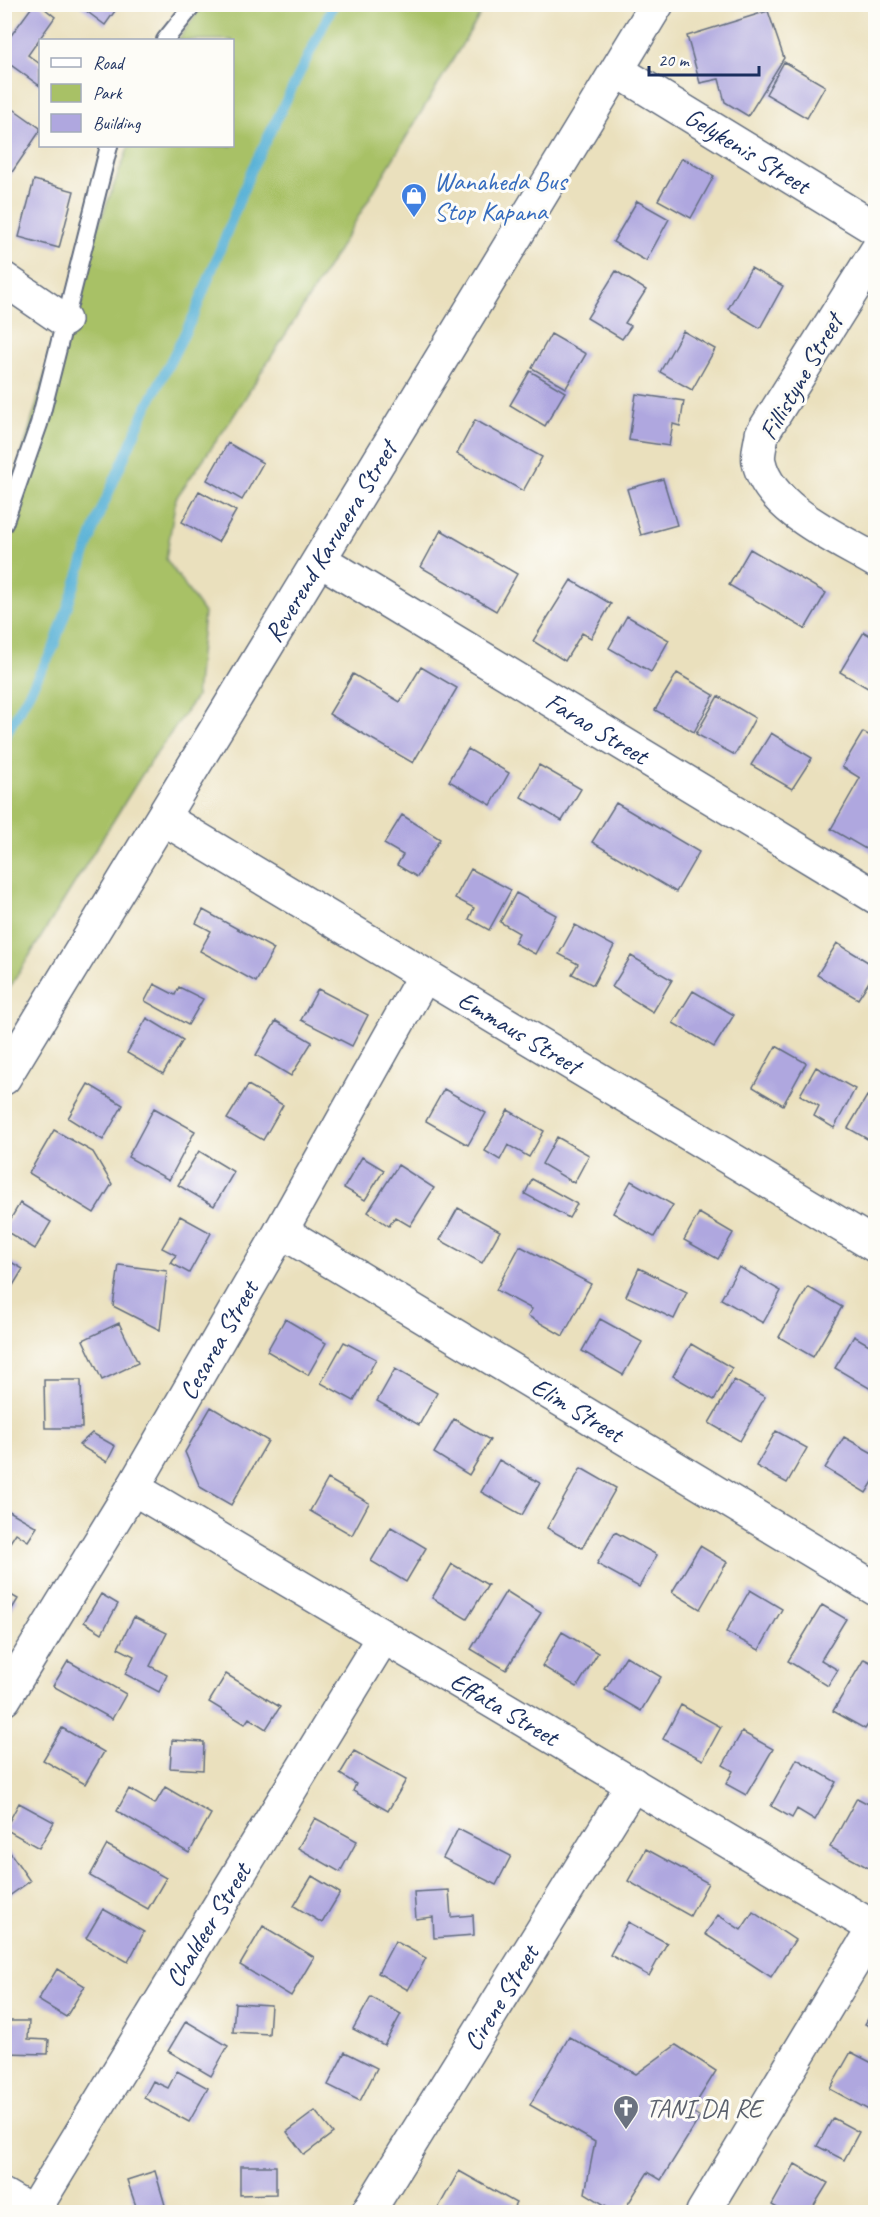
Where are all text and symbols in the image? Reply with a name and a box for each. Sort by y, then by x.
legend [39,39,234,147]
scale bar [649,39,758,77]
text: 20 m [658,49,691,71]
text: Road [93,52,126,74]
text: Park [93,82,123,104]
street label: Gelykenis Street [679,100,818,202]
text: Building [93,112,142,134]
place label: Wanaheda Bus Stop Kapana [434,165,568,228]
shop icon: Wanaheda Bus Stop Kapana [399,181,429,219]
street label: Fillistyne Street [752,305,852,446]
street label: Reverend Karuaera Street [257,432,406,648]
street label: Farao Street [540,684,656,773]
street label: Emmaus Street [452,983,590,1083]
street label: Cesarea Street [171,1273,267,1405]
street label: Elim Street [526,1369,631,1451]
street label: Effata Street [445,1664,566,1754]
street label: Chaldeer Street [157,1855,259,1993]
street label: Cirene Street [456,1937,547,2056]
place label: TANI DA RE [646,2092,765,2125]
church icon: TANI DA RE [611,2093,641,2131]

